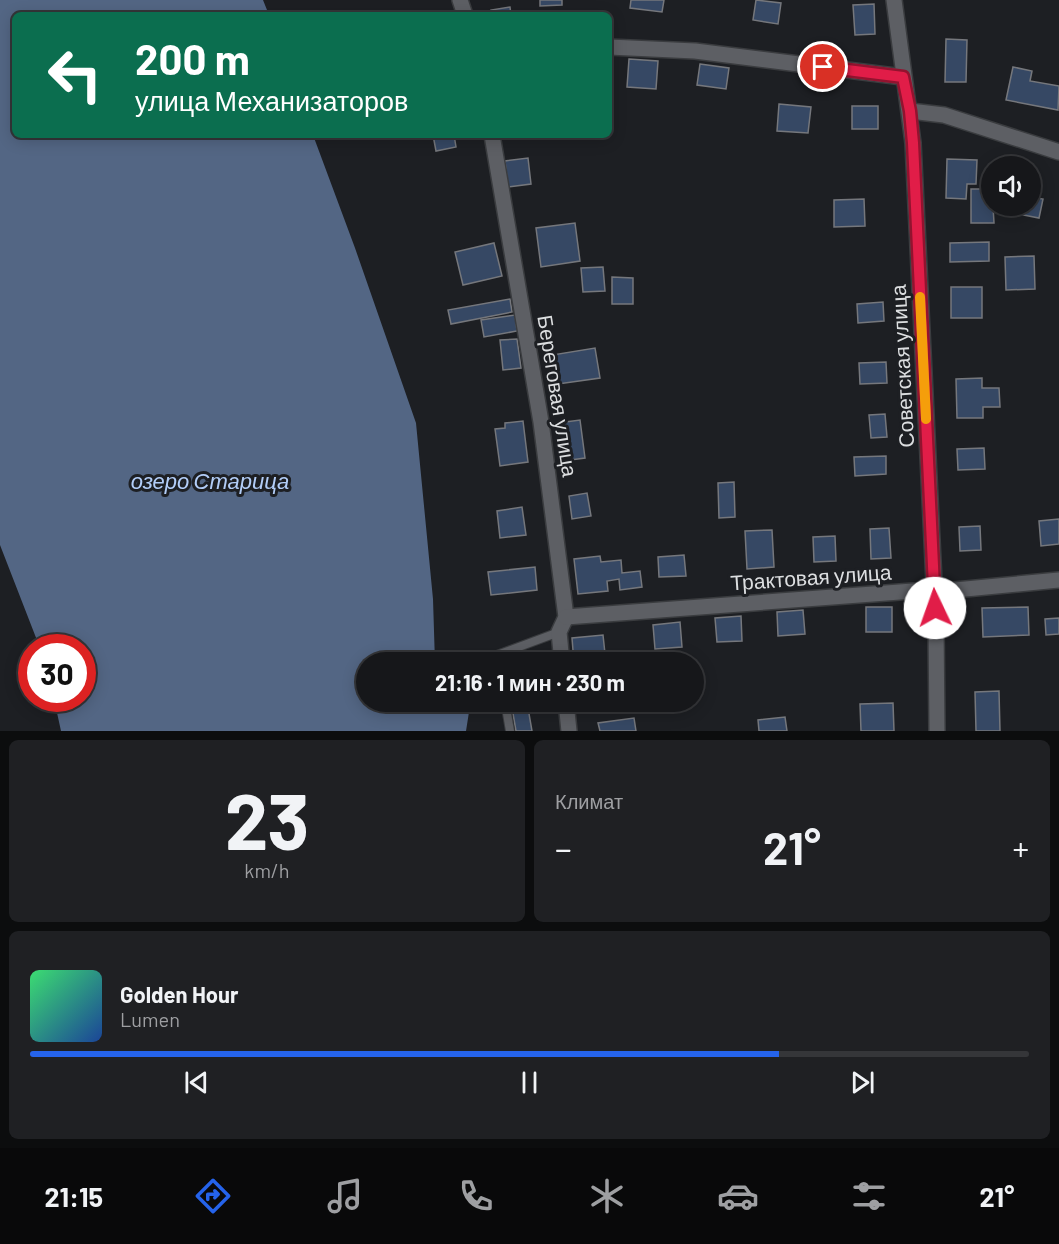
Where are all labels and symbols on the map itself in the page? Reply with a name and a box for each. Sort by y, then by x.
pin [797,41,848,92]
street label: Советская улица [885,284,918,448]
street label: Береговая улица [533,313,584,479]
water label: озеро Старица [131,467,289,494]
street label: Трактовая улица [730,558,893,595]
position arrow [903,576,967,640]
speed limit sign: 30 [18,634,96,712]

